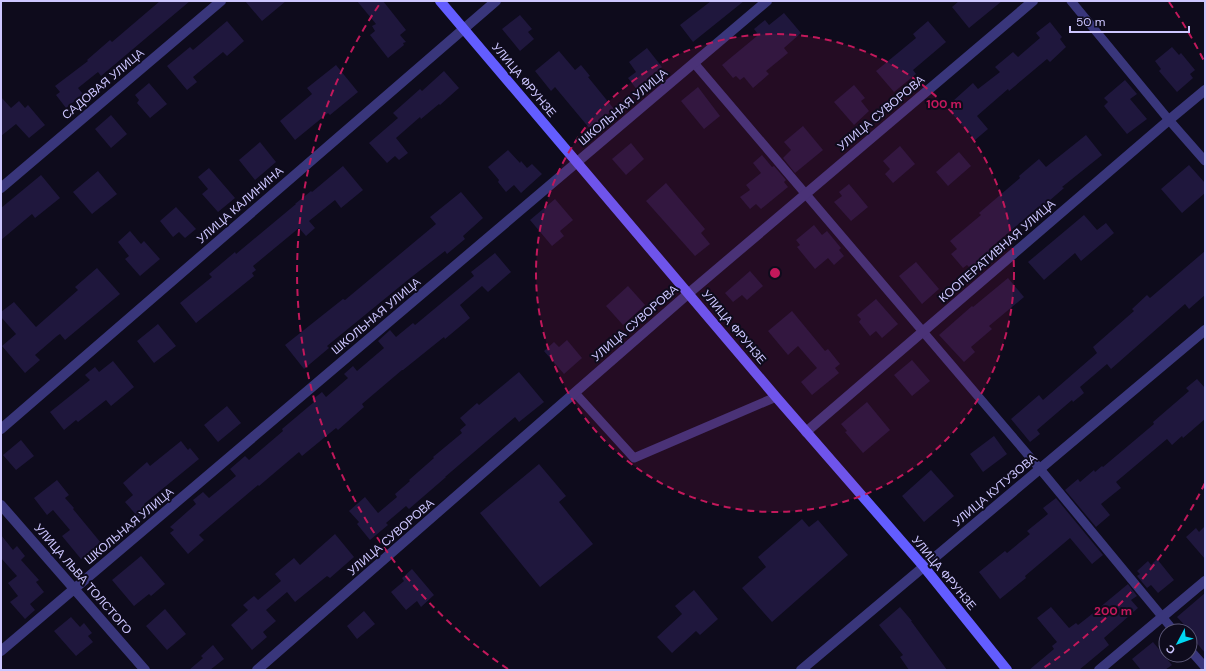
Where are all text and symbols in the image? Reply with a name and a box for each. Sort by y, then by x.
scale bar [1070,8,1189,34]
text: 50 m [1076,14,1105,30]
street label: УЛИЦА ФРУНЗЕ [488,40,560,120]
street label: САДОВАЯ УЛИЦА [59,45,147,123]
street label: ШКОЛЬНАЯ УЛИЦА [575,65,671,149]
street label: УЛИЦА СУВОРОВА [834,72,928,154]
text: 100 m [926,96,962,112]
street label: УЛИЦА КАЛИНИНА [193,163,287,247]
street label: КООПЕРАТИВНАЯ УЛИЦА [935,196,1059,306]
centre of rings [768,266,782,280]
street label: ШКОЛЬНАЯ УЛИЦА [328,274,424,358]
street label: УЛИЦА СУВОРОВА [589,281,681,365]
street label: УЛИЦА ФРУНЗЕ [698,287,770,367]
street label: УЛИЦА КУТУЗОВА [950,450,1040,530]
street label: ШКОЛЬНАЯ УЛИЦА [81,484,177,568]
street label: УЛИЦА СУВОРОВА [345,495,437,579]
street label: УЛИЦА ЛЬВА ТОЛСТОГО [30,520,136,638]
street label: УЛИЦА ФРУНЗЕ [908,533,980,613]
text: 200 m [1094,603,1132,619]
north arrow [1158,623,1198,663]
text: С [1163,642,1178,657]

